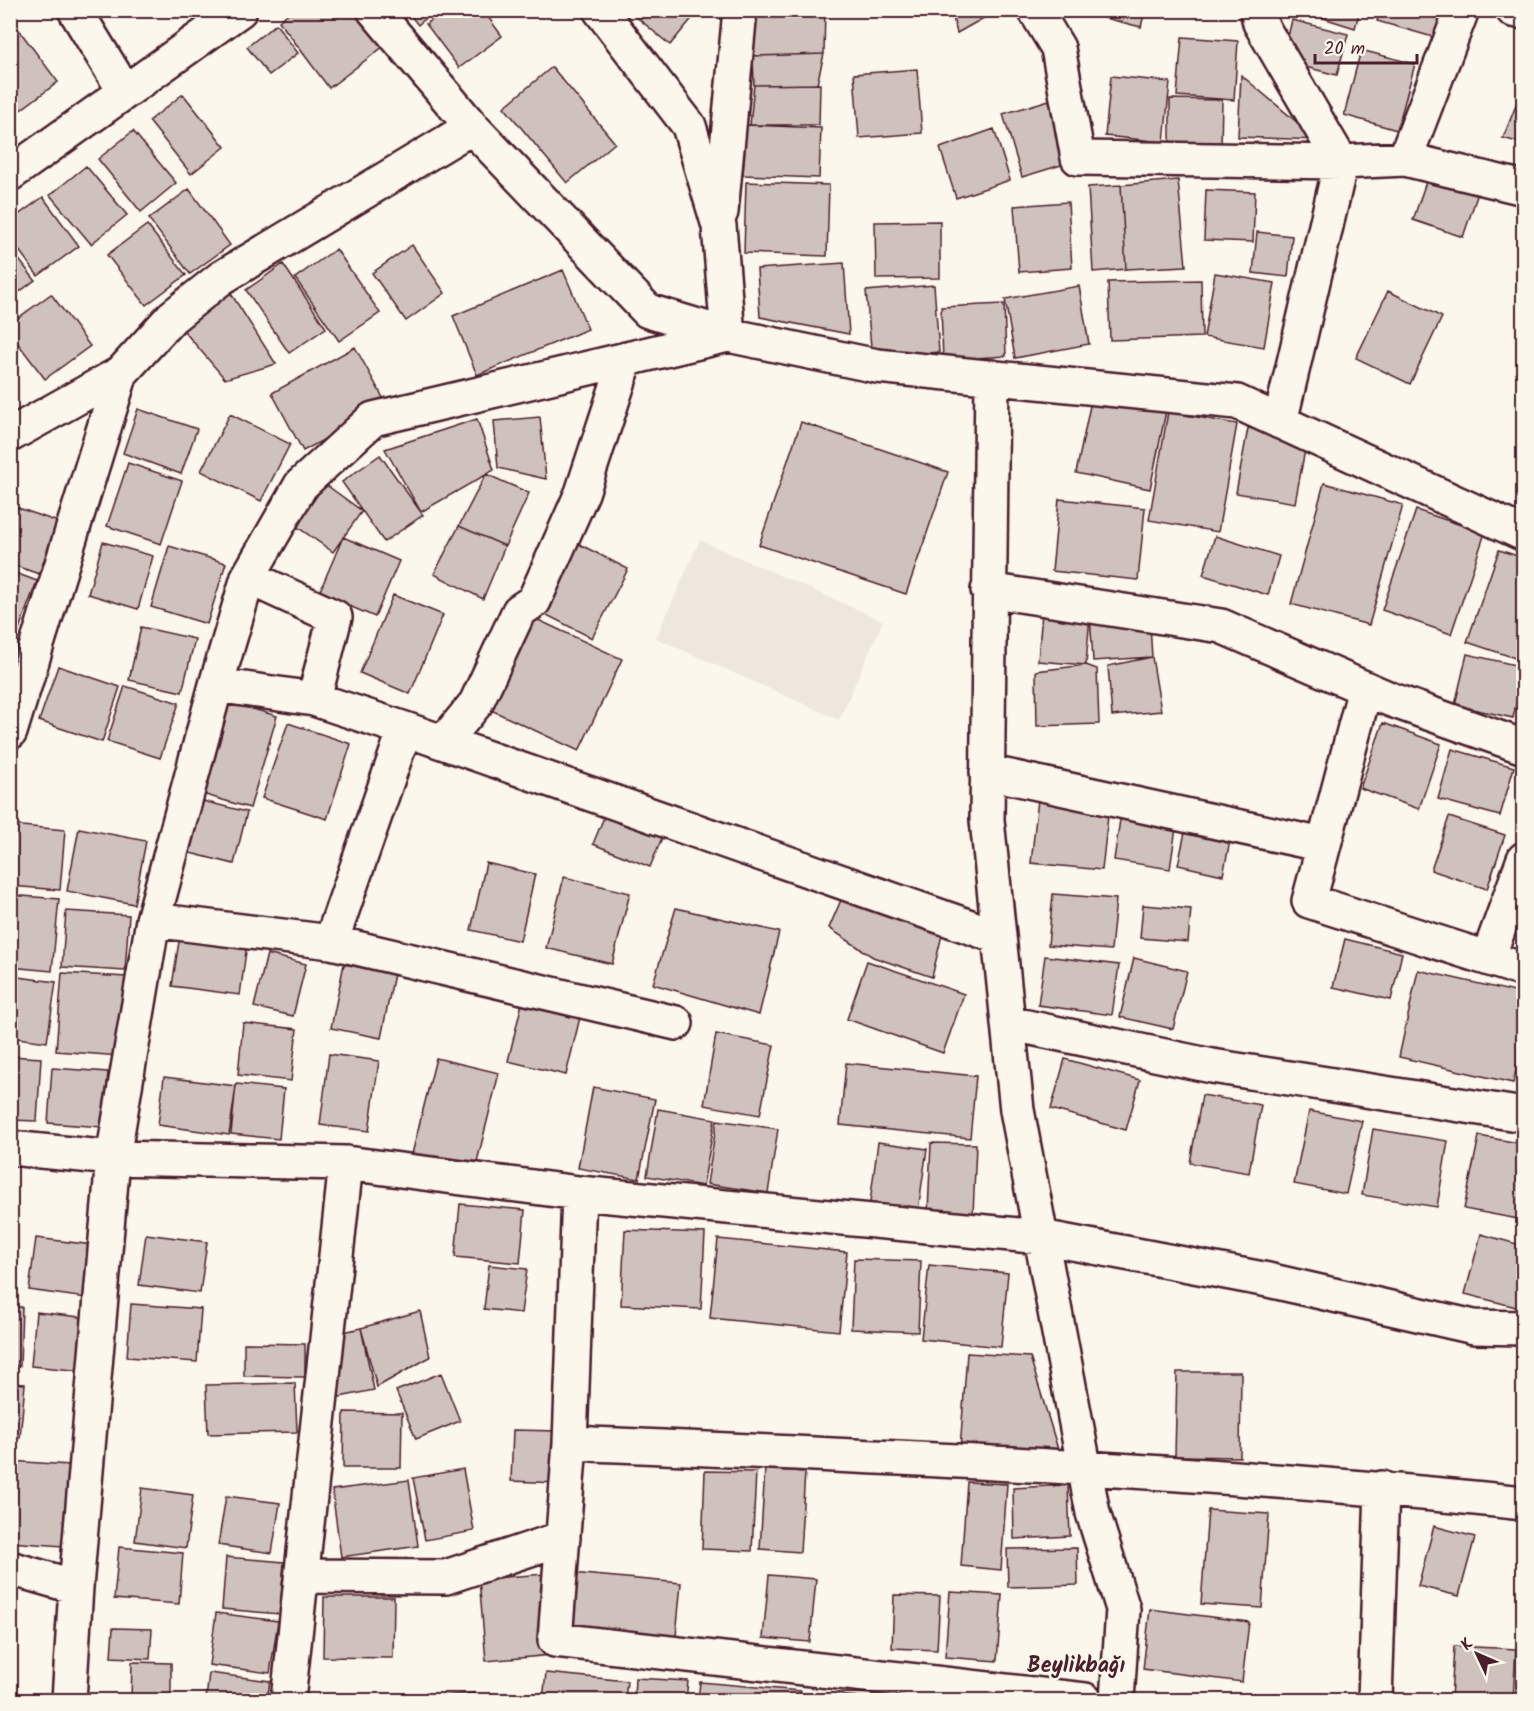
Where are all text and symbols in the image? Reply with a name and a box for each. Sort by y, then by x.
scale bar [1315,27,1417,65]
text: 20 m [1324,35,1365,64]
north arrow [1447,1624,1507,1684]
text: K [1455,1632,1480,1657]
district label: Beylikbağı [1027,1649,1125,1684]

